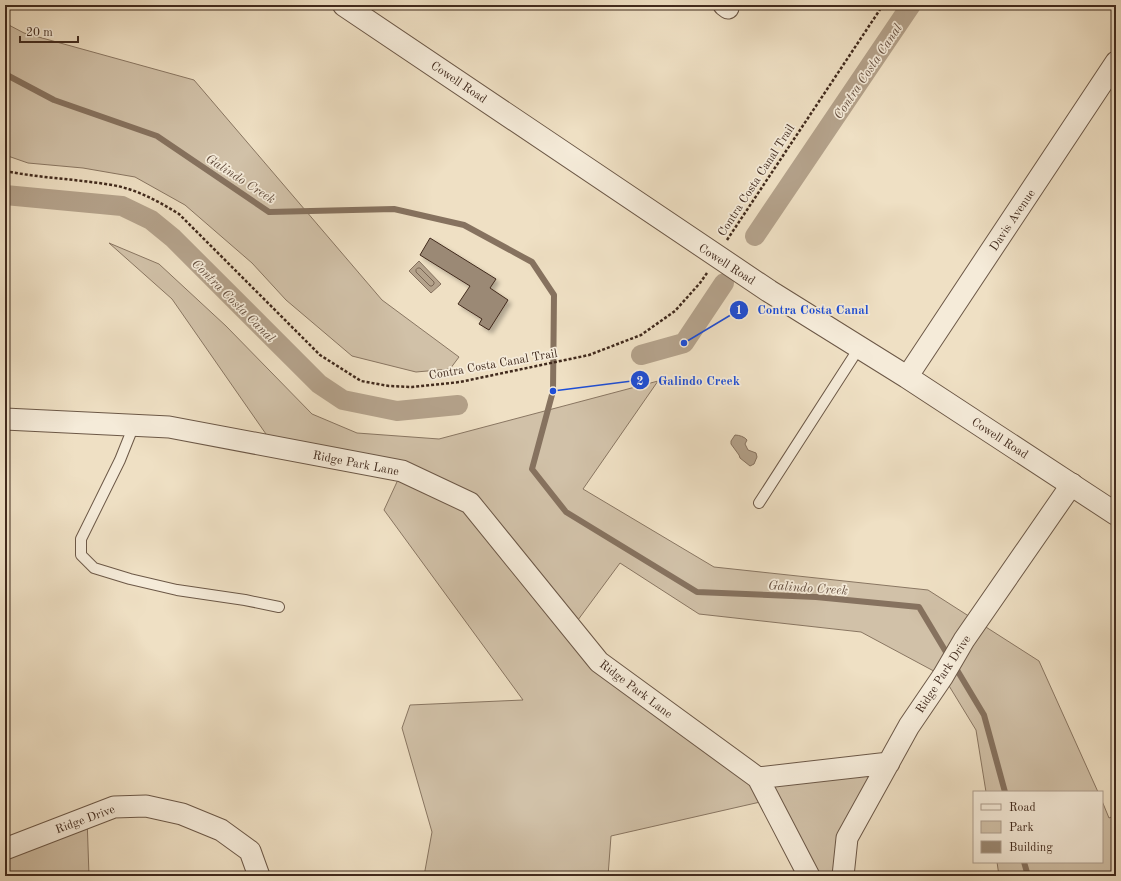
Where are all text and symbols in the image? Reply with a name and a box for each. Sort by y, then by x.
scale bar [20,18,78,44]
water label: Contra Costa Canal [832,22,905,122]
text: 20 m [26,27,53,39]
street label: Cowell Road [428,60,489,106]
street label: Contra Costa Canal Trail [716,123,797,239]
water label: Galindo Creek [203,152,277,206]
street label: Davis Avenue [988,187,1038,253]
street label: Cowell Road [696,242,757,287]
water label: Contra Costa Canal [189,257,277,345]
callout: Contra Costa Canal [729,297,877,322]
text: Contra Costa Canal [757,304,869,317]
text: 1 [736,305,742,317]
street label: Contra Costa Canal Trail [428,348,558,382]
callout: Galindo Creek [630,368,748,393]
text: Galindo Creek [658,375,741,388]
text: 2 [637,376,644,388]
street label: Cowell Road [969,416,1030,461]
street label: Ridge Park Lane [312,450,400,478]
water label: Galindo Creek [768,579,848,598]
street label: Ridge Park Drive [914,633,974,716]
street label: Ridge Park Lane [597,659,674,721]
legend [973,791,1103,863]
text: Road [1009,802,1036,814]
street label: Ridge Drive [54,803,117,836]
text: Park [1009,822,1034,834]
text: Building [1009,842,1053,854]

